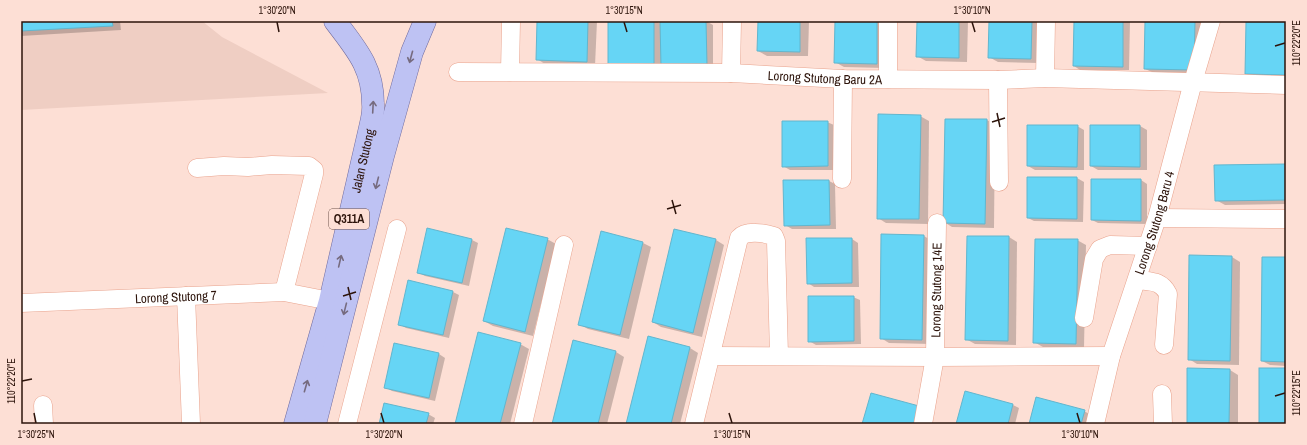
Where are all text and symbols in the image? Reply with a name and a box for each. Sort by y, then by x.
text: 1°30'20"N [258,4,296,17]
text: 1°30'15"N [605,4,643,17]
text: 1°30'10"N [953,4,991,17]
text: 110°22'20"E [1290,20,1303,66]
one-way arrow [407,51,414,64]
street label: Lorong Stutong Baru 2A [767,67,883,88]
one-way arrow [369,101,376,114]
street label: Jalan Stutong [347,127,379,194]
street label: Lorong Stutong Baru 4 [1131,169,1178,277]
one-way arrow [372,176,380,189]
road number: Q311A [329,209,369,229]
street label: Lorong Stutong 14E [927,242,946,338]
one-way arrow [336,255,344,268]
street label: Lorong Stutong 7 [135,287,217,307]
one-way arrow [340,302,348,315]
text: 110°22'20"E [5,358,18,404]
text: 110°22'15"E [1290,370,1303,416]
one-way arrow [303,380,310,393]
text: 1°30'25"N [17,428,55,441]
text: 1°30'20"N [365,428,403,441]
text: 1°30'15"N [713,428,751,441]
text: 1°30'10"N [1061,428,1099,441]

